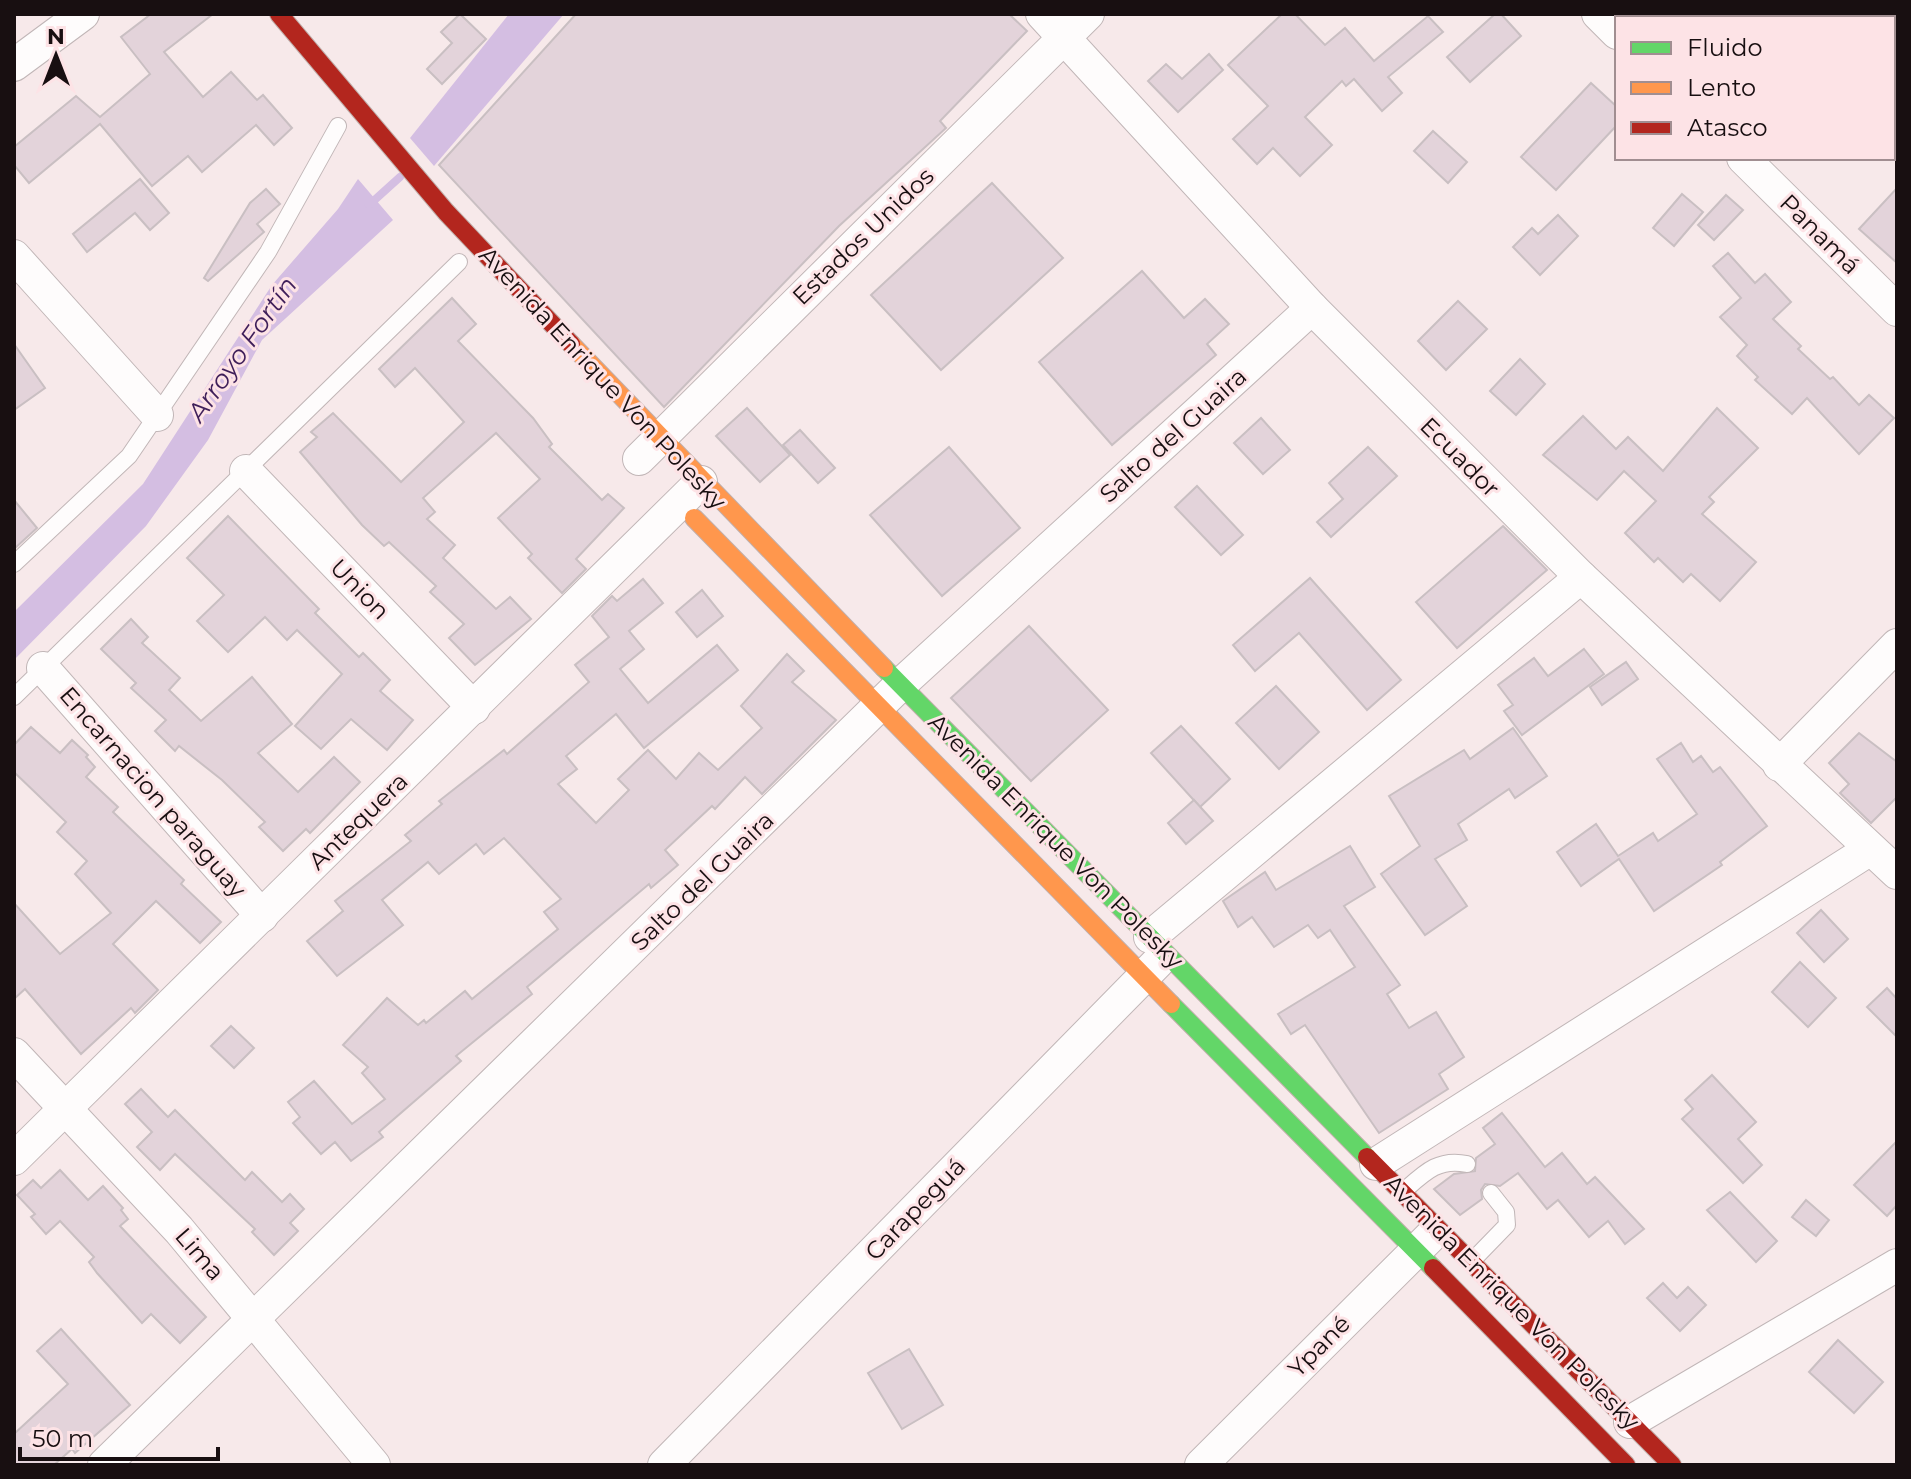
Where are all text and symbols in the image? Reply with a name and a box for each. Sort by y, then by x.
north arrow [16,16,96,96]
legend [1615,16,1895,160]
text: N [47,23,65,50]
text: Fluido [1687,33,1763,62]
text: Lento [1687,73,1756,102]
text: Atasco [1687,113,1768,142]
street label: Estados Unidos [786,161,940,311]
street label: Panamá [1774,188,1866,280]
street label: Avenida Enrique Von Polesky [473,241,733,515]
water label: Arroyo Fortín [179,270,304,429]
street label: Salto del Guaira [1094,362,1252,508]
street label: Ecuador [1414,411,1506,503]
street label: Union [324,553,396,625]
street label: Encarnacion paraguay [54,681,252,903]
street label: Avenida Enrique Von Polesky [922,707,1190,975]
street label: Antequera [302,766,414,876]
street label: Salto del Guaira [625,805,779,957]
street label: Carapeguá [859,1152,971,1266]
street label: Avenida Enrique Von Polesky [1378,1168,1646,1436]
street label: Lima [169,1222,231,1286]
street label: Ypané [1282,1309,1356,1383]
scale bar [20,1411,218,1461]
text: 50 m [32,1424,93,1453]

